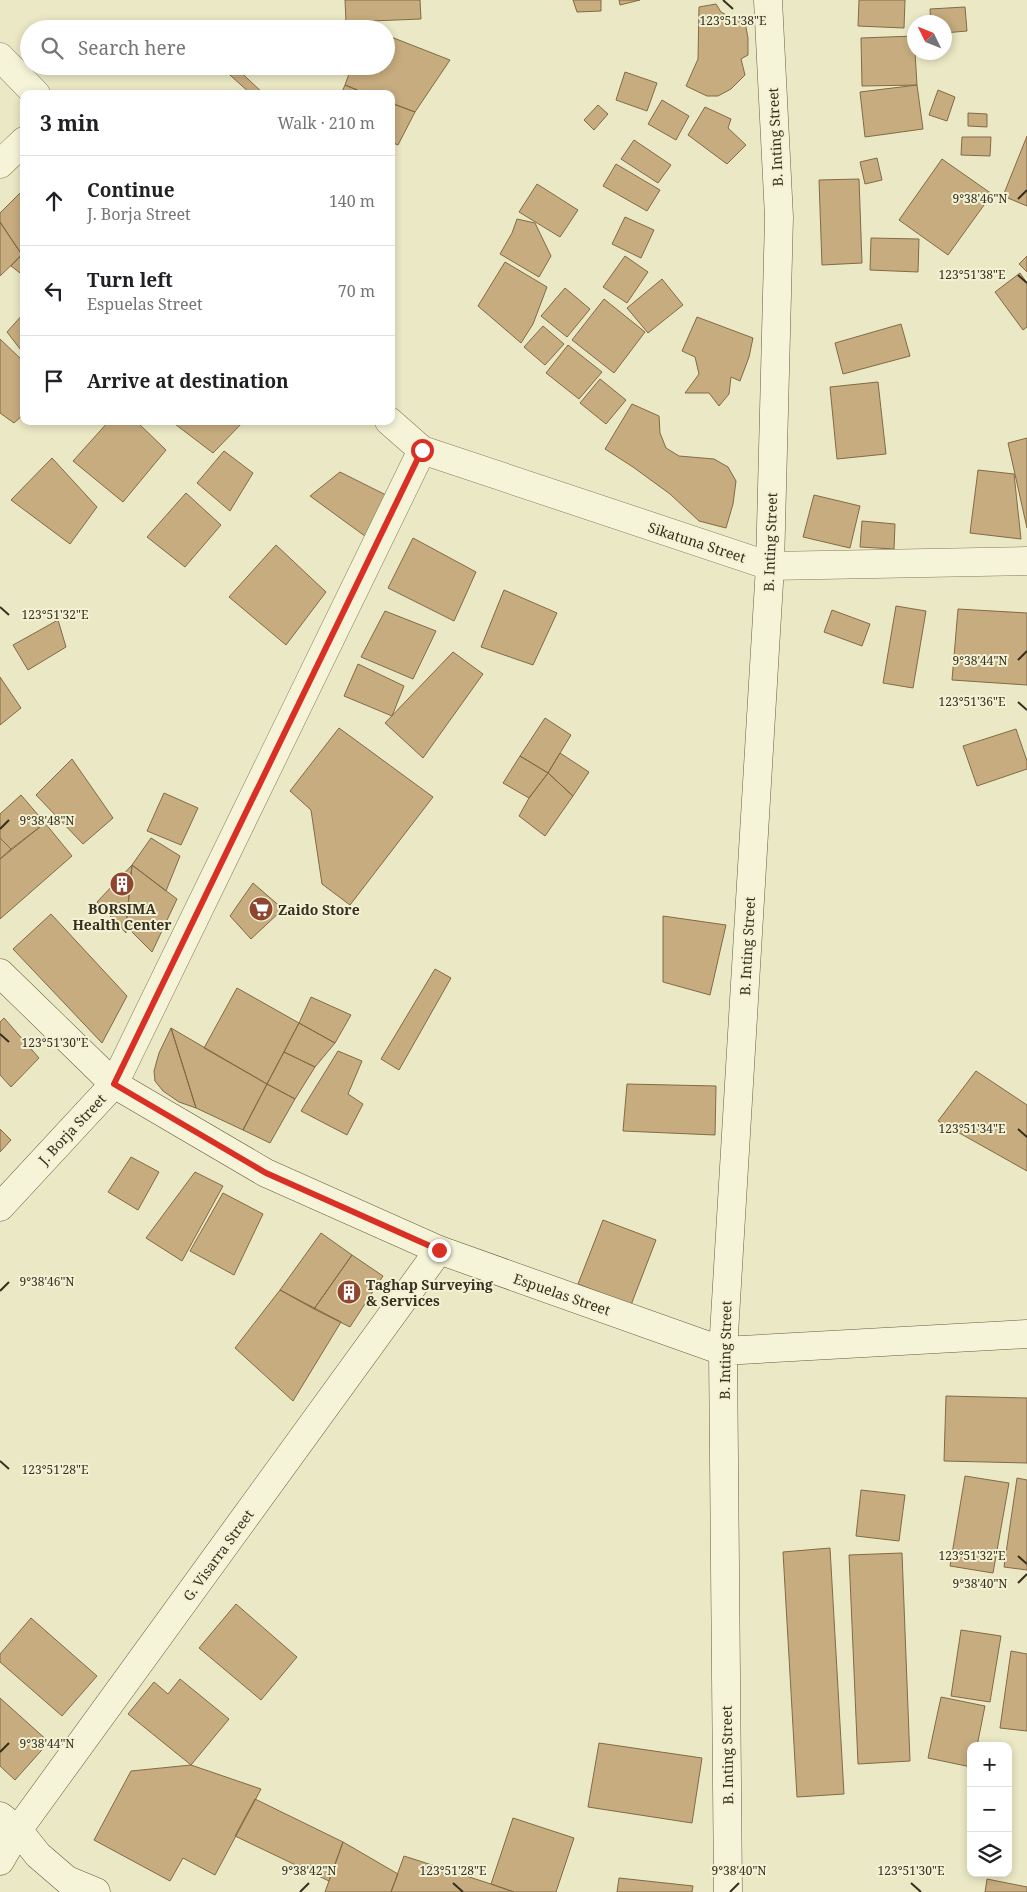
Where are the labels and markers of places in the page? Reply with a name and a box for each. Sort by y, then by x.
building icon: BORSIMA Health Center [109,871,135,897]
supermarket icon: Zaido Store [248,896,274,922]
place label: BORSIMA Health Center [72,899,172,934]
place label: Zaido Store [278,900,360,919]
place label: Taghap Surveying & Services [366,1275,493,1310]
building icon: Taghap Surveying & Services [336,1279,362,1305]

